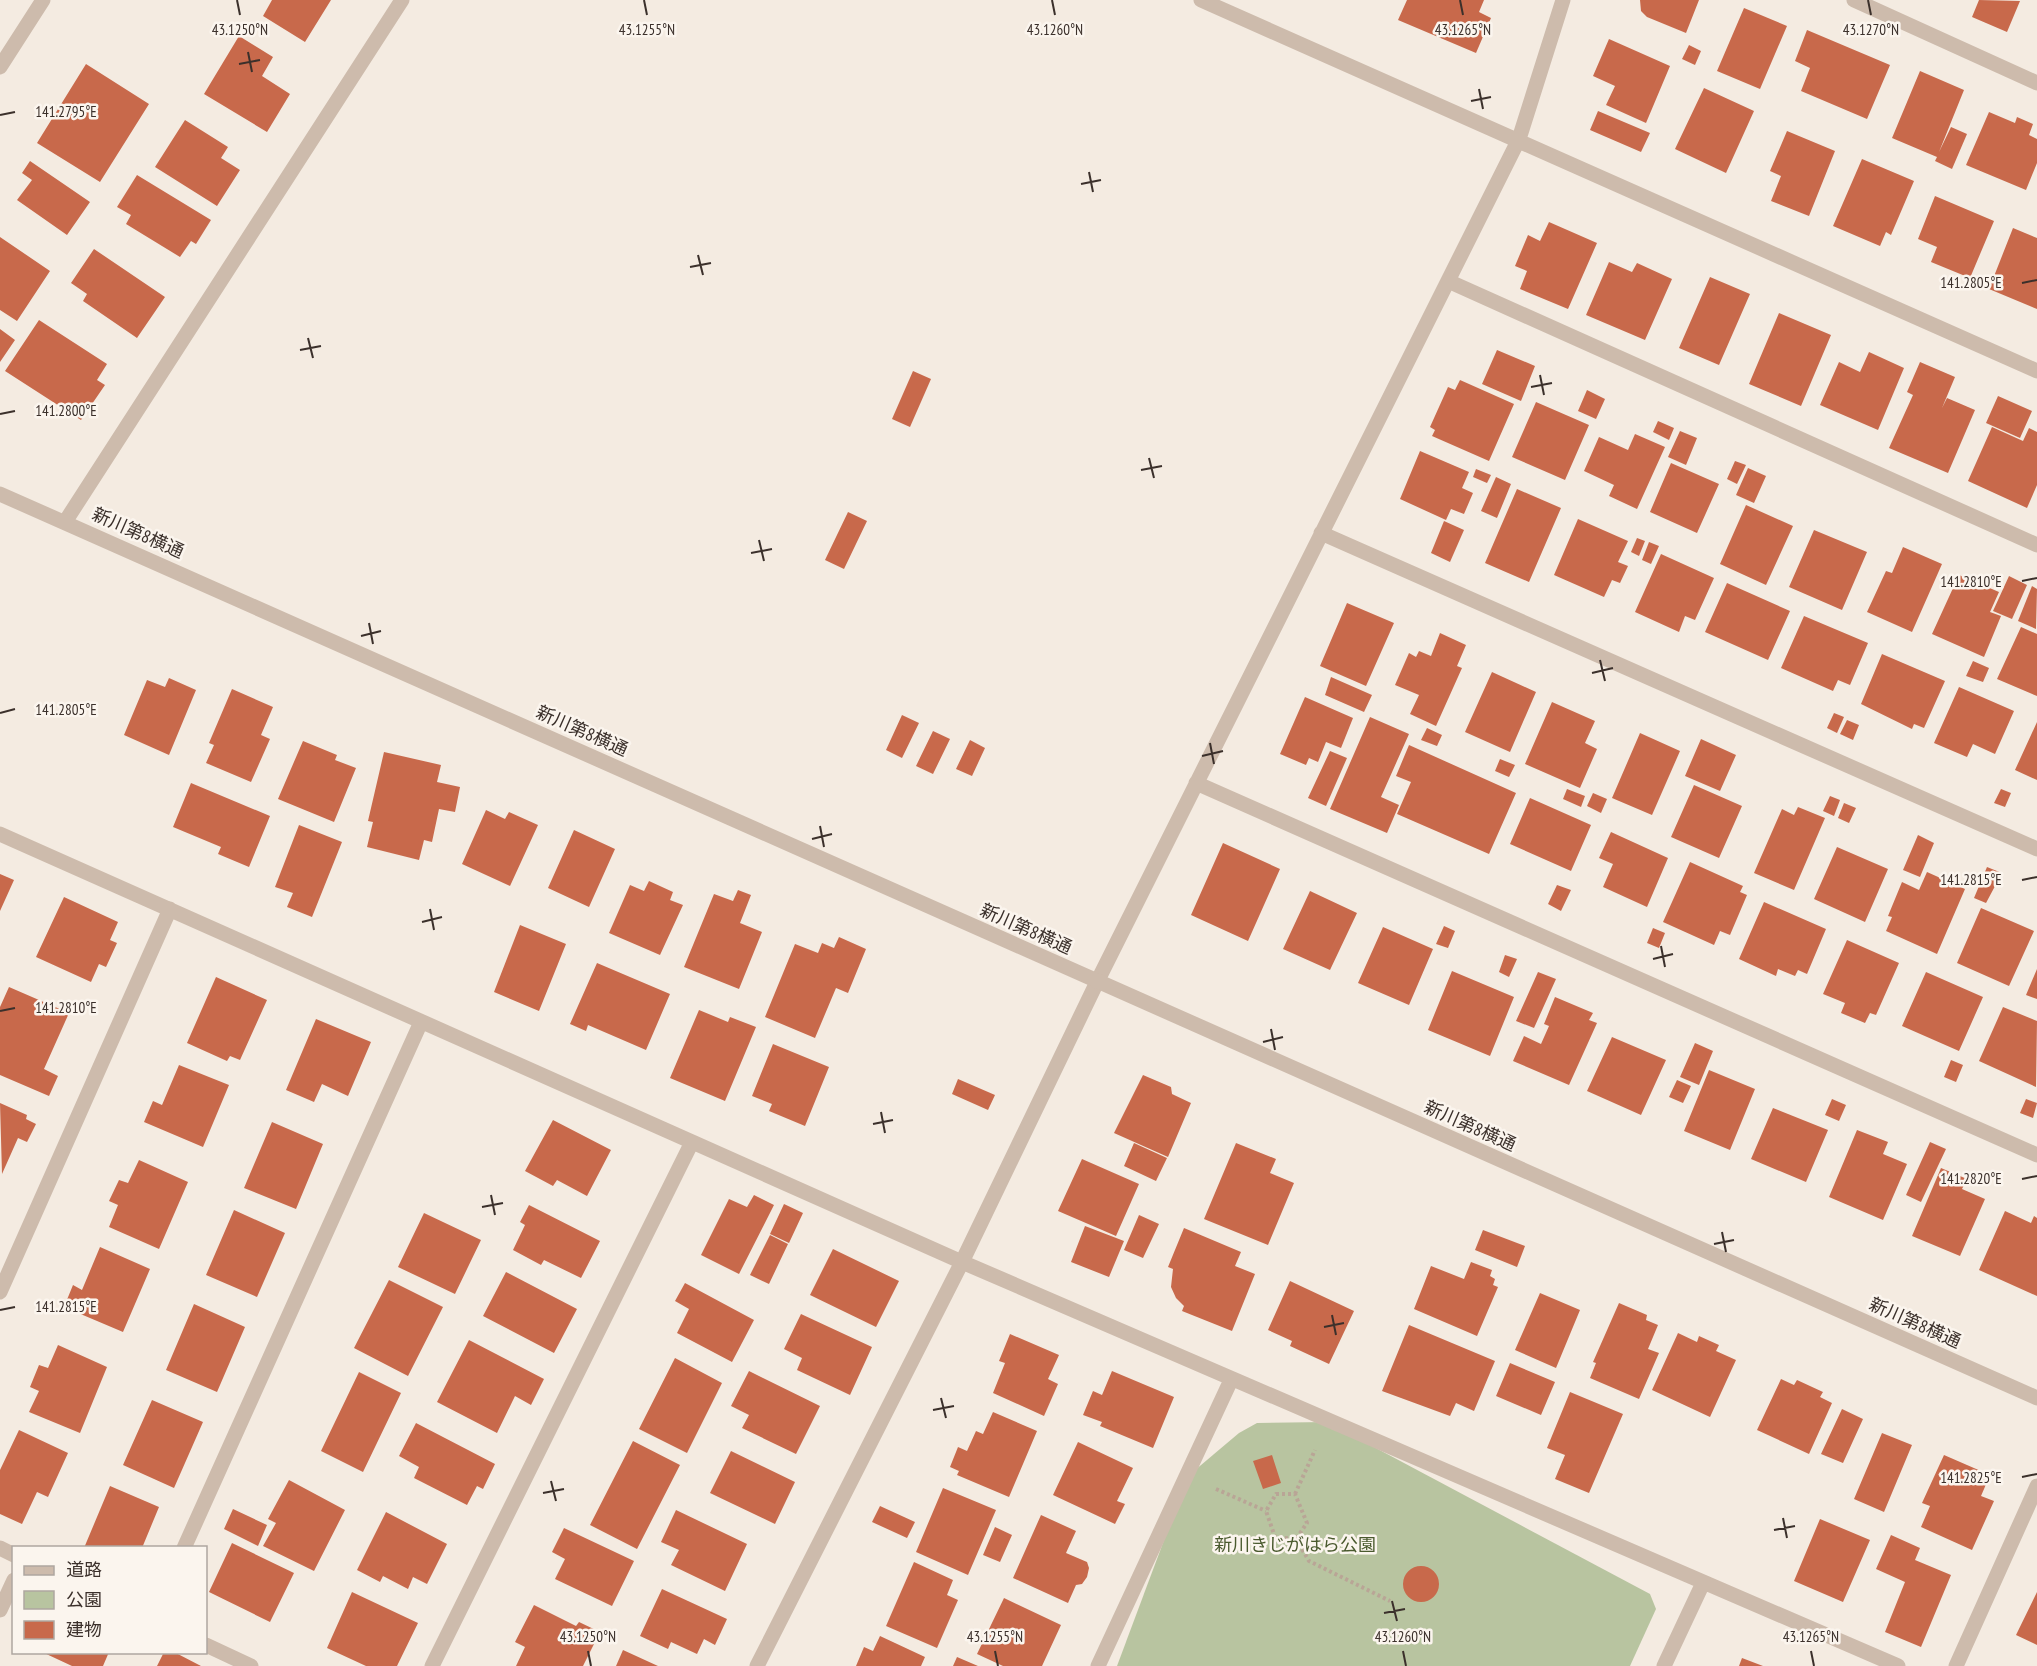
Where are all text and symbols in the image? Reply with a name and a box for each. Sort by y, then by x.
text: 43.1250°N [212,20,268,39]
text: 43.1255°N [619,20,675,39]
text: 43.1260°N [1027,20,1083,39]
text: 43.1265°N [1435,20,1491,39]
text: 43.1270°N [1843,20,1899,39]
text: 141.2795°E [35,102,97,121]
text: 141.2805°E [1940,273,2002,292]
text: 141.2800°E [35,401,97,420]
street label: 新川第8横通 [89,502,188,563]
text: 141.2810°E [1940,572,2002,591]
text: 141.2805°E [35,700,97,719]
street label: 新川第8横通 [533,700,632,761]
text: 141.2815°E [1940,870,2002,889]
street label: 新川第8横通 [977,898,1076,959]
text: 141.2810°E [35,998,97,1017]
street label: 新川第8横通 [1421,1095,1520,1156]
text: 141.2820°E [1940,1169,2002,1188]
street label: 新川第8横通 [1866,1292,1965,1353]
text: 141.2815°E [35,1297,97,1316]
text: 141.2825°E [1940,1468,2002,1487]
park label: 新川きじがはら公園 [1214,1533,1376,1556]
legend [12,1546,207,1654]
text: 道路 [66,1558,102,1581]
text: 公園 [66,1588,102,1611]
text: 建物 [66,1618,102,1641]
text: 43.1250°N [560,1627,616,1646]
text: 43.1255°N [967,1627,1023,1646]
text: 43.1260°N [1375,1627,1431,1646]
text: 43.1265°N [1783,1627,1839,1646]

